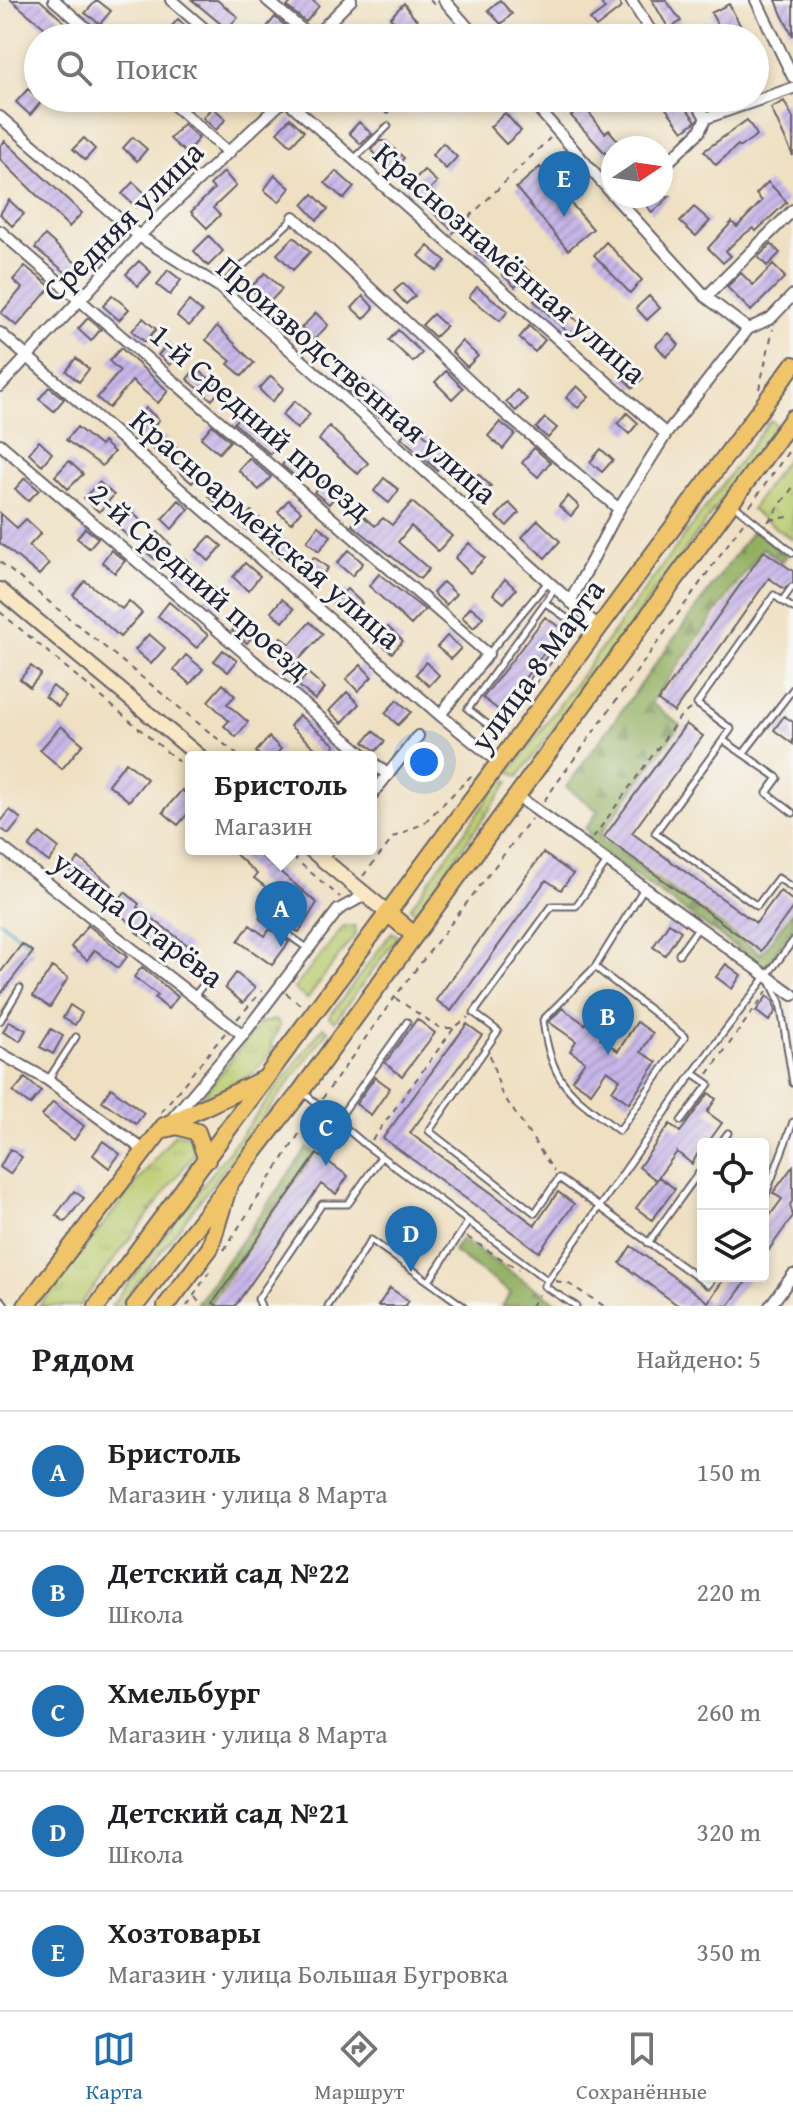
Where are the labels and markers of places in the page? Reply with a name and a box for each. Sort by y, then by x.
pin: E [538,151,590,217]
pin: A [255,881,307,947]
pin: B [582,989,634,1055]
pin: C [300,1100,352,1166]
pin: D [385,1206,437,1272]

